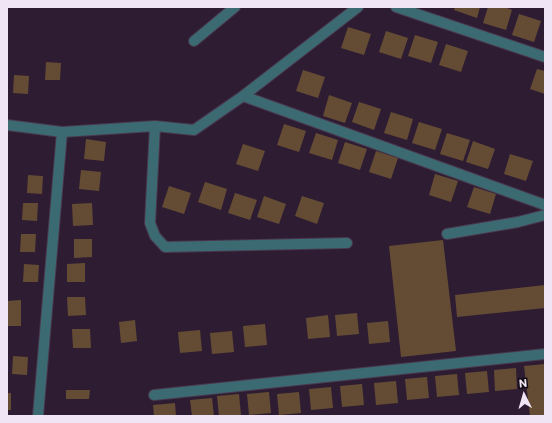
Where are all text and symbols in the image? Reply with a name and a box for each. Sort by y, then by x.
north arrow [504,375,544,415]
text: N [518,376,528,389]

